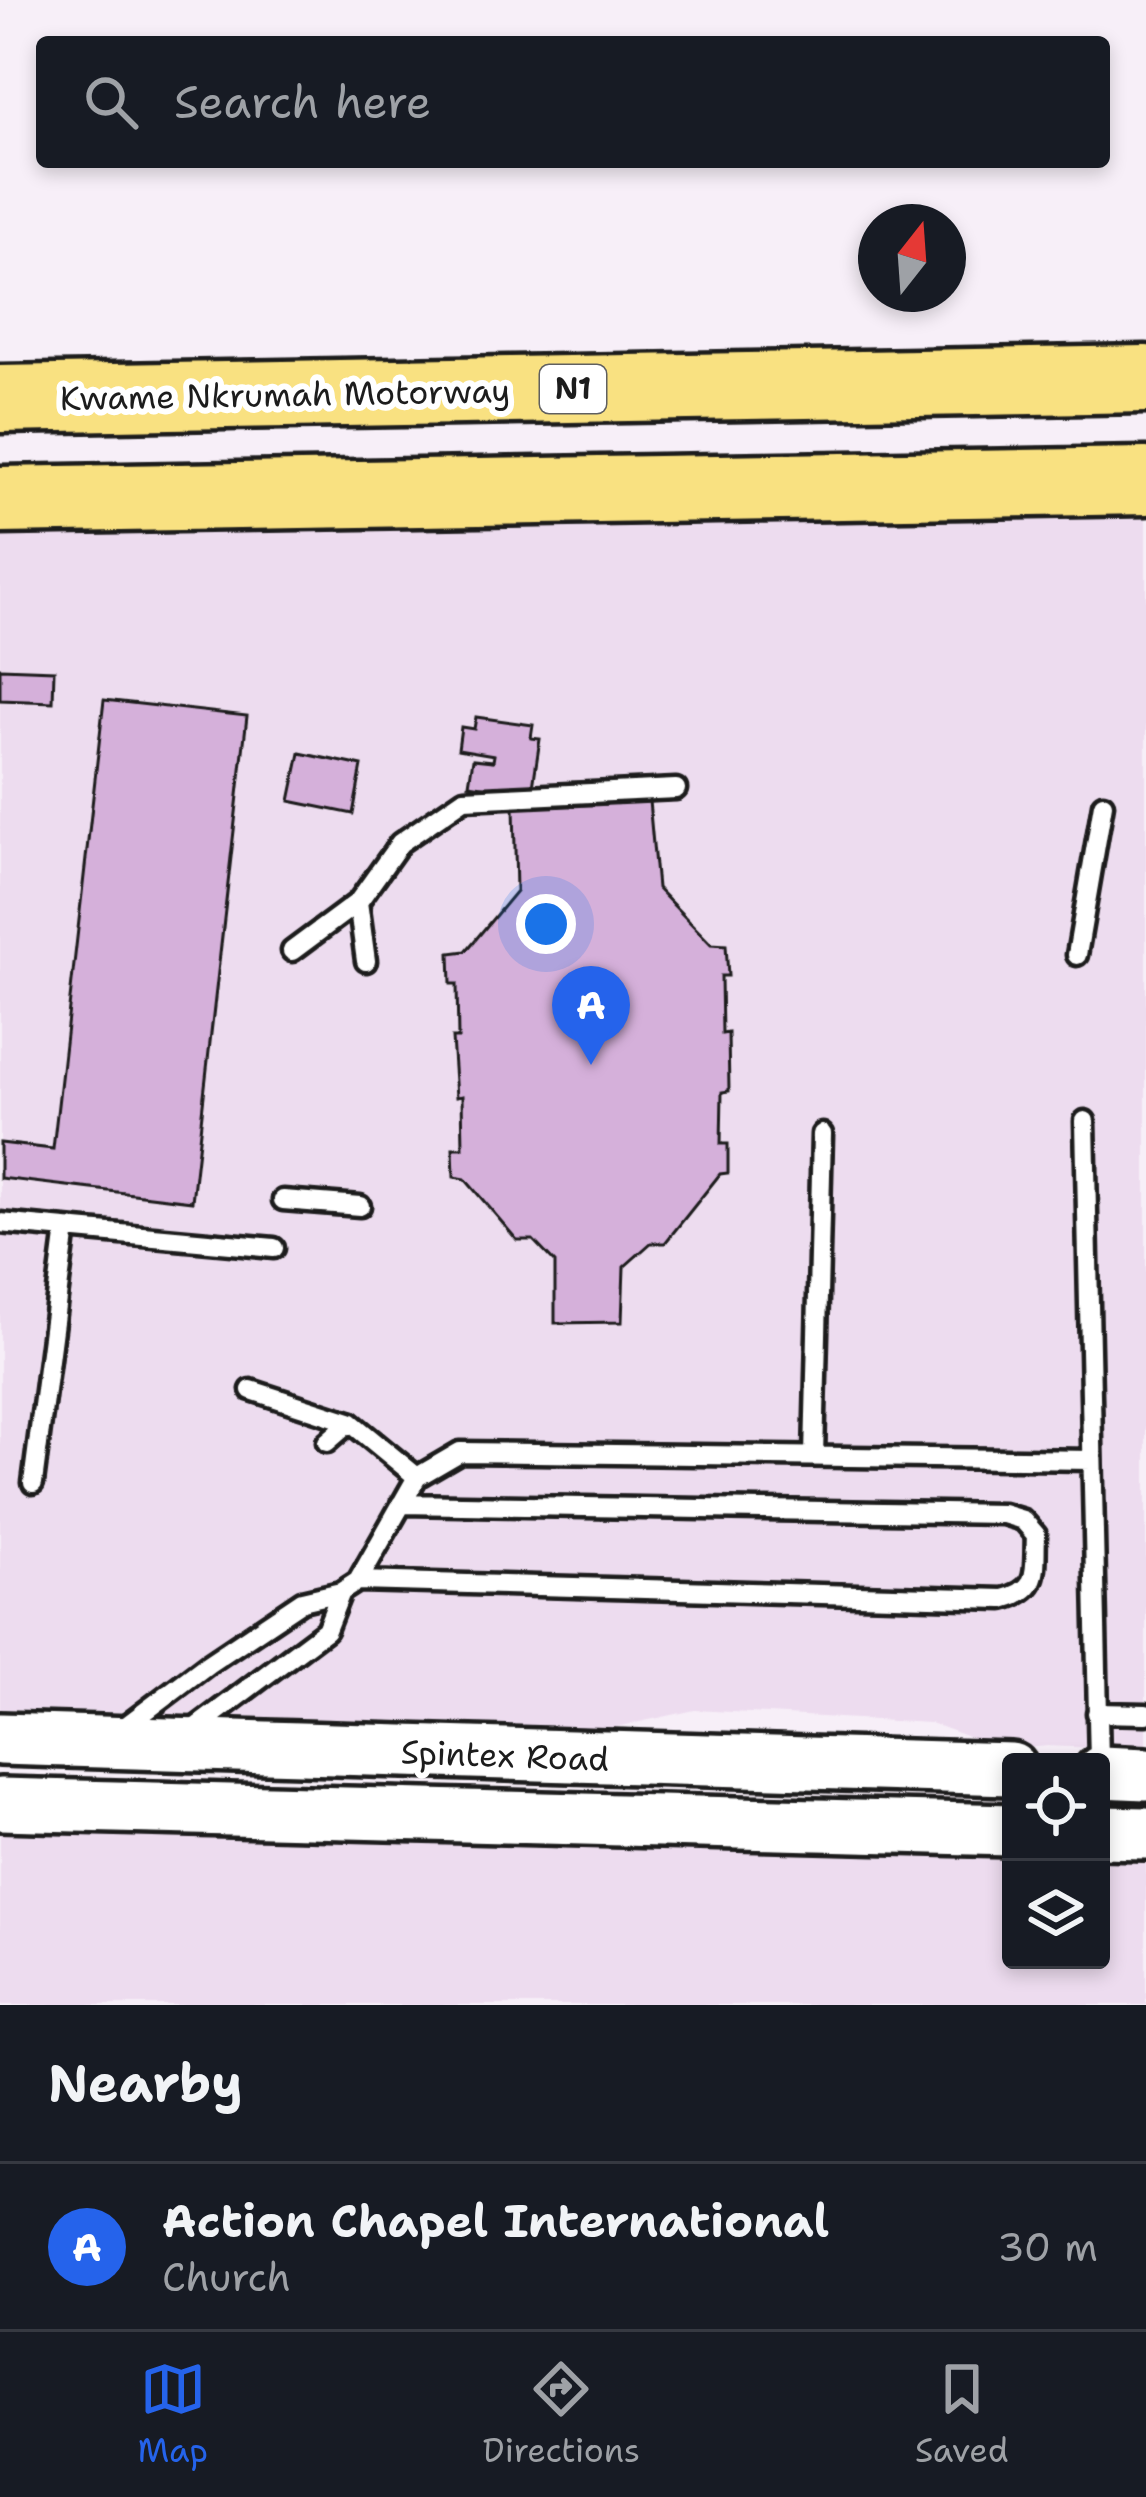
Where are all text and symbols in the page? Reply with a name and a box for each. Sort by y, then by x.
search box [36,36,1110,168]
icon: search [78,69,144,135]
text: Search here [174,72,431,132]
north arrow [858,204,966,312]
road number: N1 [540,365,606,413]
street label: Kwame Nkrumah Motorway [59,368,511,421]
your location [516,894,576,954]
pin: A [552,966,630,1065]
street label: Spintex Road [400,1729,610,1782]
map controls [1002,1753,1110,1969]
button: locate [1002,1753,1110,1861]
button: layers [1002,1861,1110,1969]
text: Nearby [48,2049,243,2117]
text: Action Chapel International [162,2191,829,2251]
text: A [72,2221,102,2273]
text: 30 m [997,2221,1098,2273]
text: Church [162,2251,291,2303]
tab: Map [137,2356,208,2473]
tab: Directions [483,2356,640,2473]
tab: Saved [915,2356,1009,2473]

